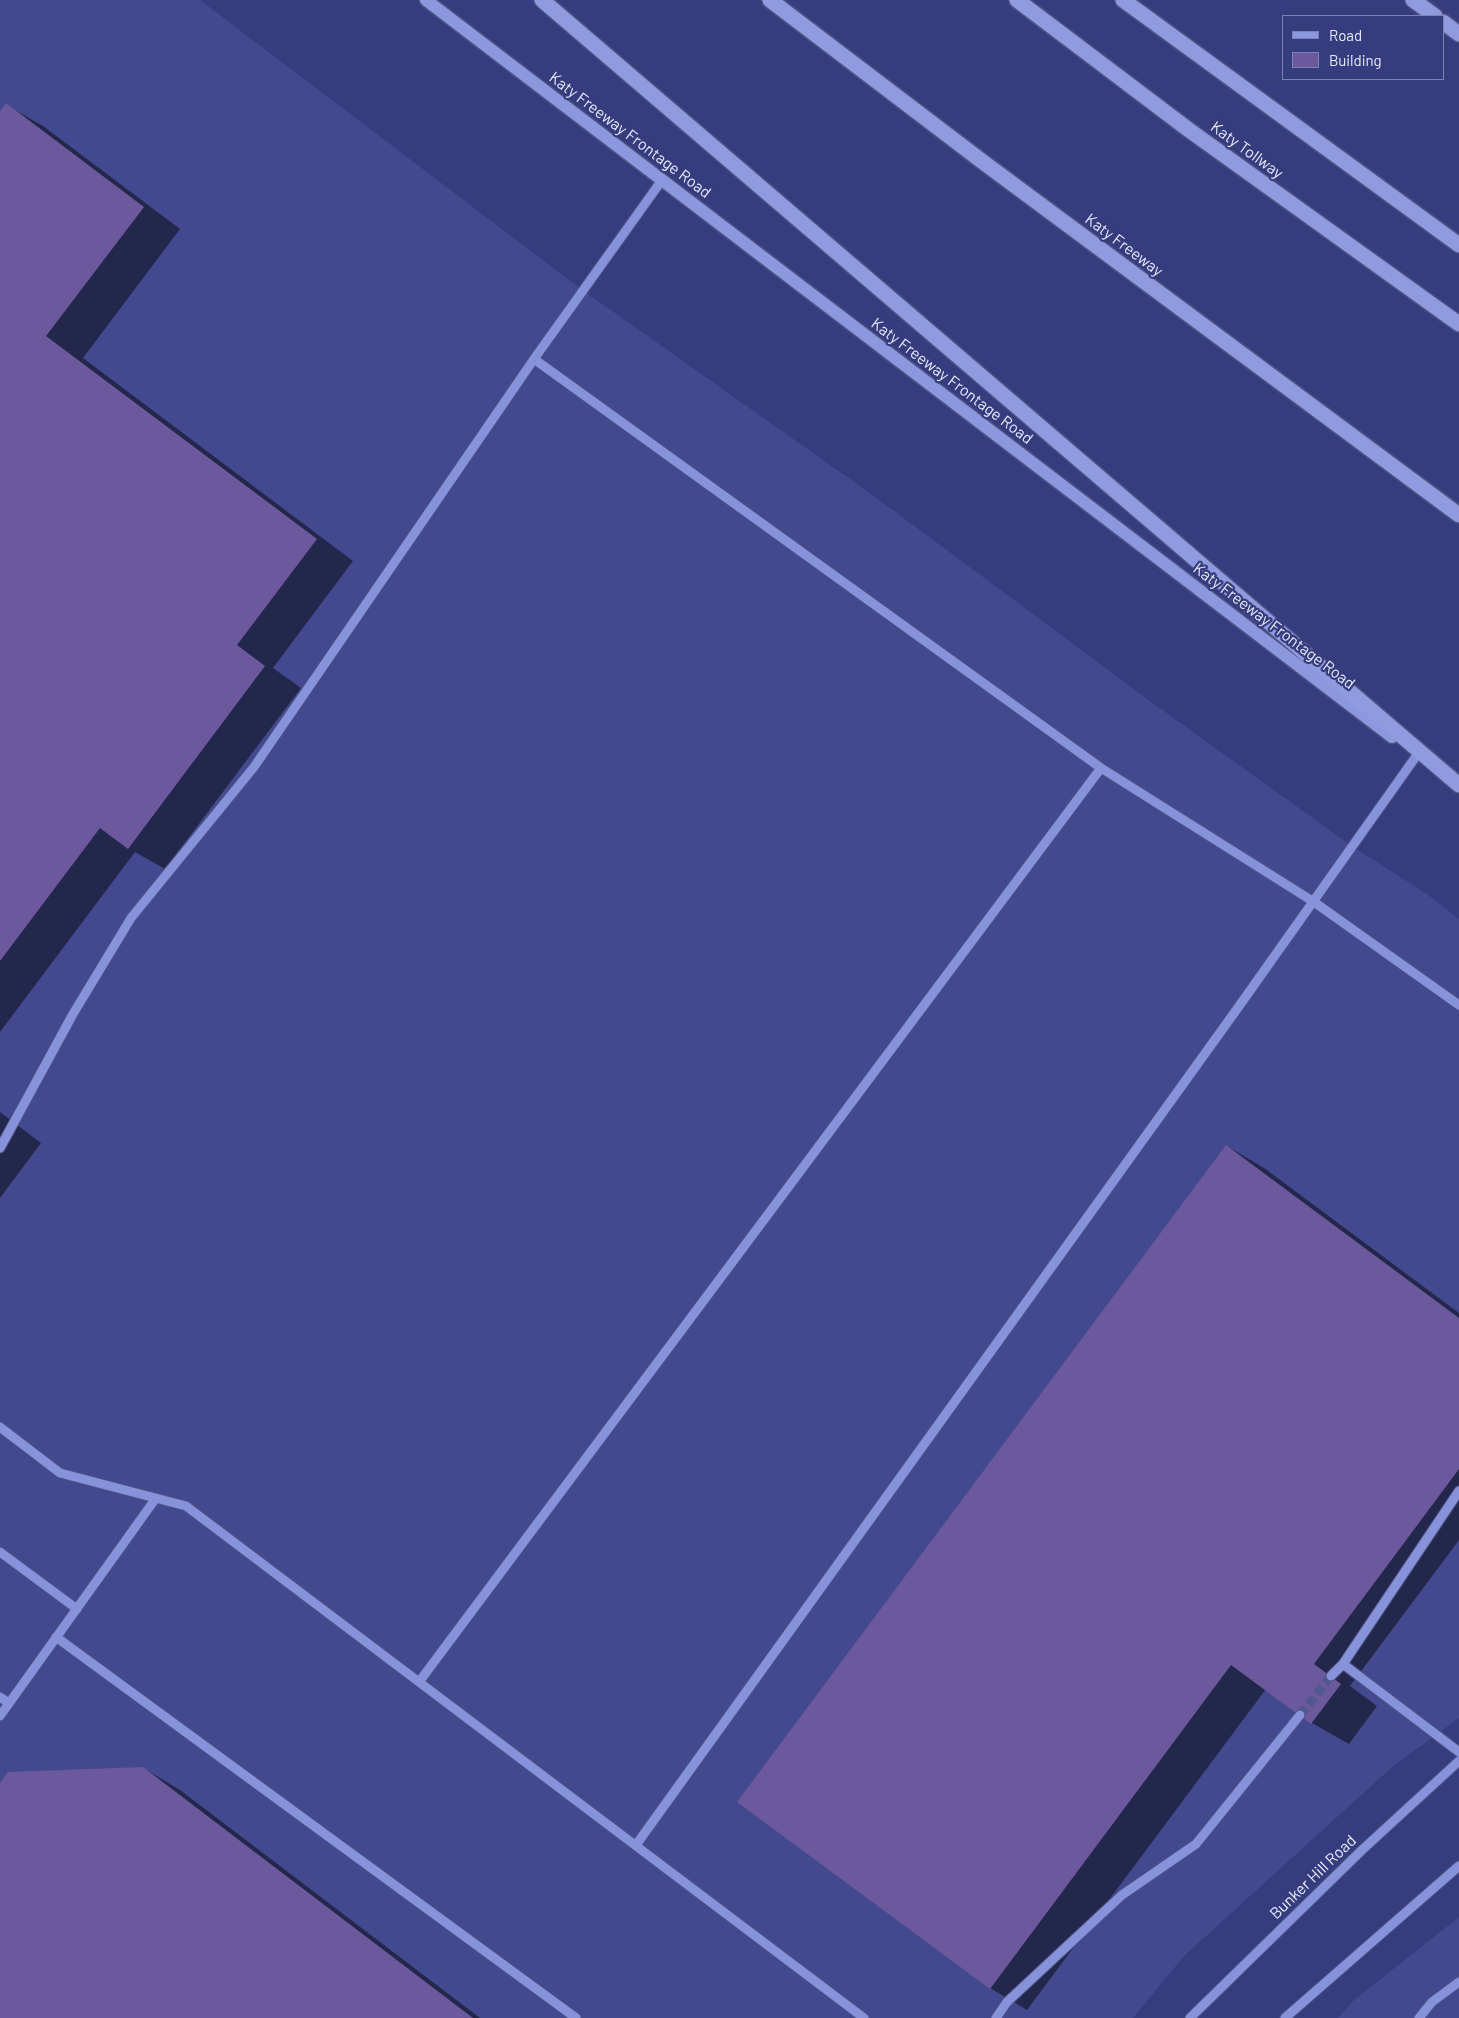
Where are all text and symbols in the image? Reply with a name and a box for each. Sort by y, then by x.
legend [1282,15,1444,80]
text: Road [1329,26,1362,44]
text: Building [1329,51,1382,69]
street label: Katy Freeway Frontage Road [545,68,715,202]
street label: Katy Tollway [1207,117,1287,183]
street label: Katy Freeway [1081,209,1167,281]
street label: Katy Freeway Frontage Road [867,314,1037,448]
street label: Katy Freeway Frontage Road [1189,559,1359,693]
street label: Bunker Hill Road [1266,1831,1360,1923]

